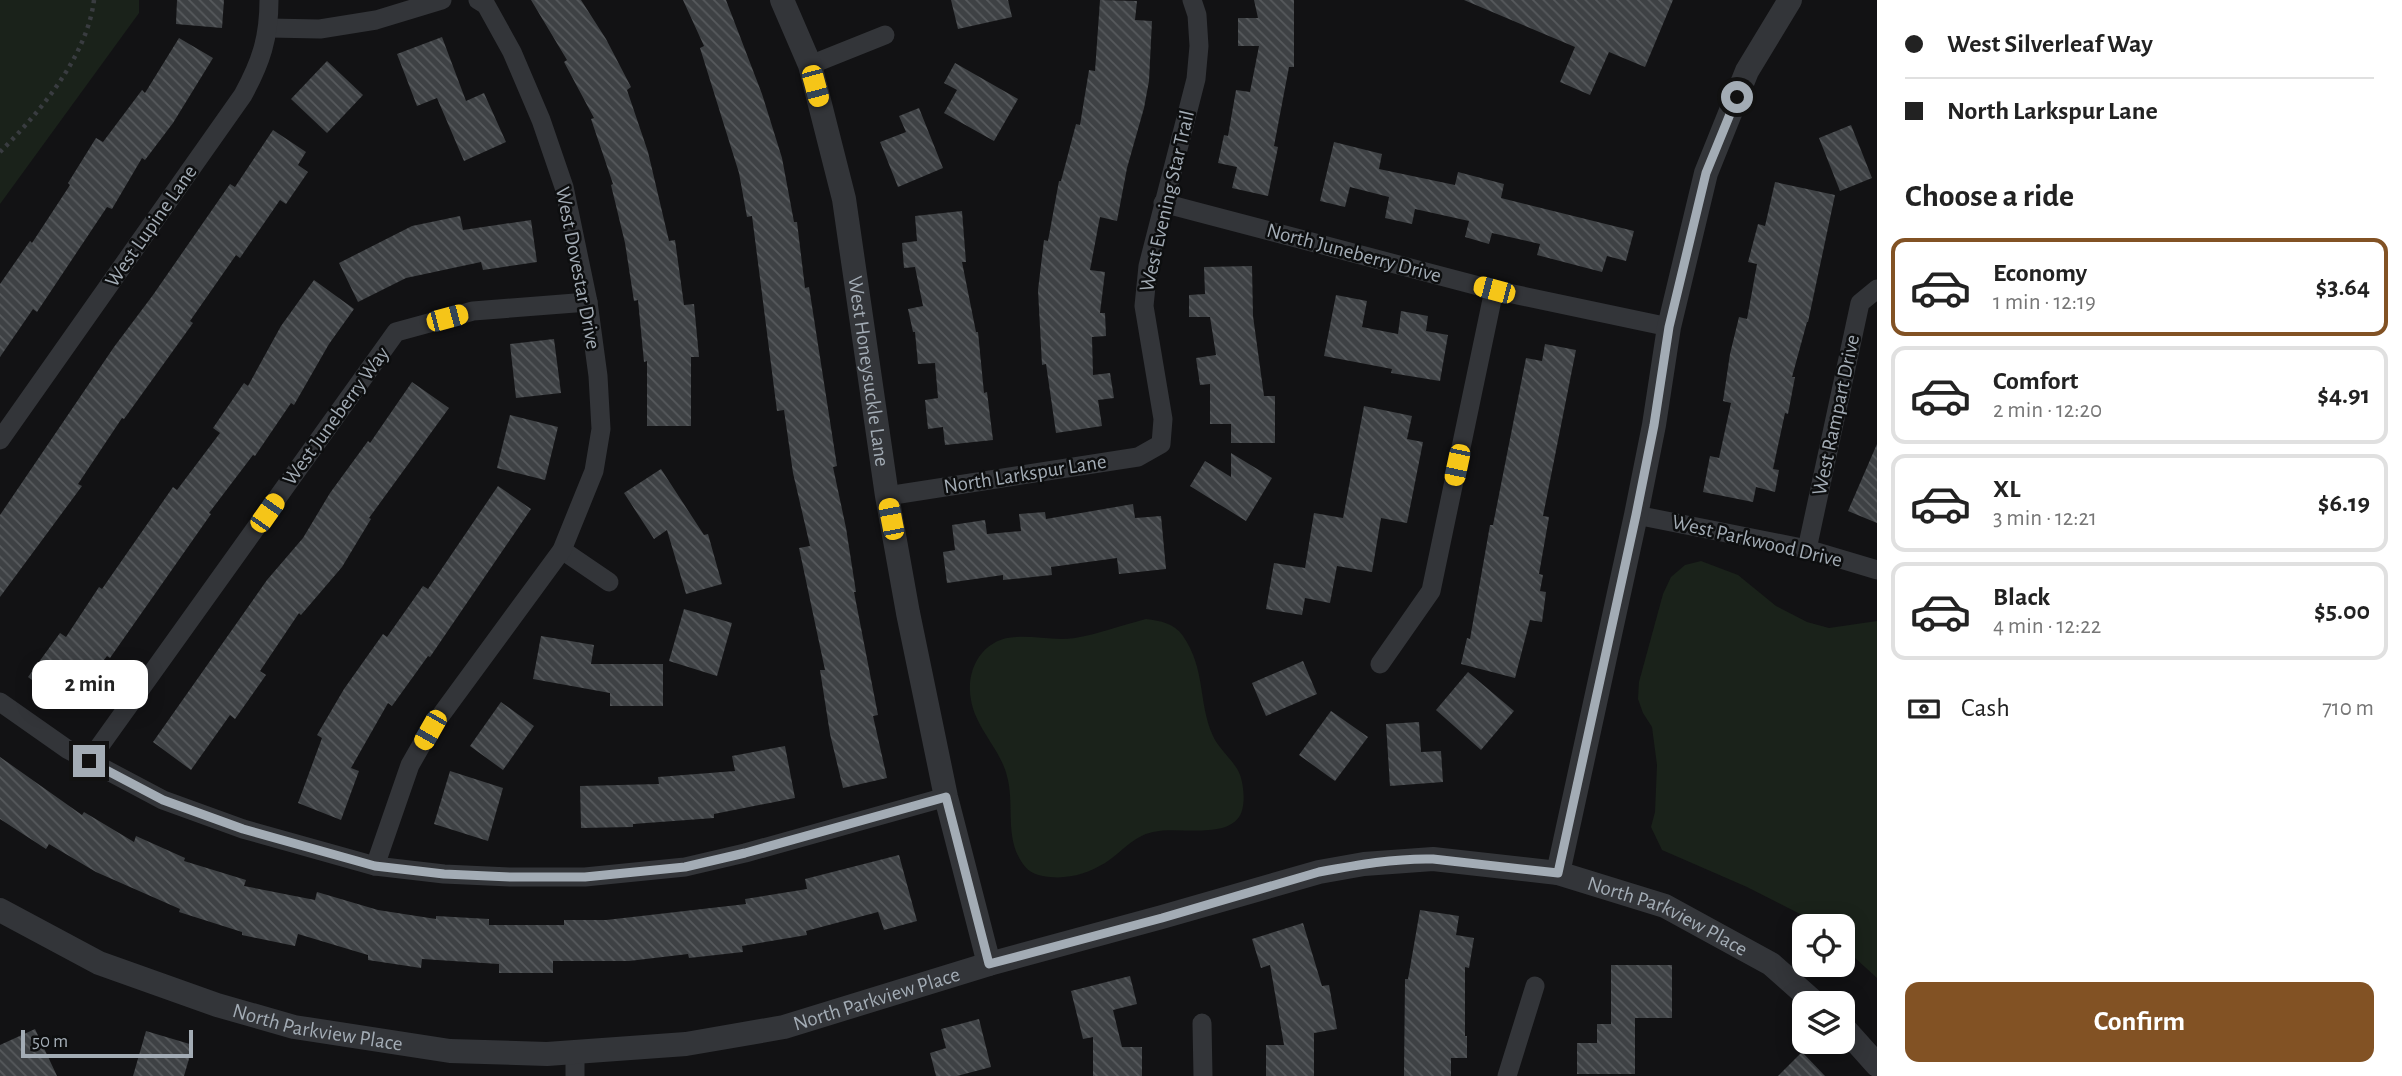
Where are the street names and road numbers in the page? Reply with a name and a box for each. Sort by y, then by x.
street label: West Evening Star Trail [1136,108,1198,294]
street label: West Lupine Lane [101,161,201,291]
street label: West Dovestar Drive [552,185,604,351]
street label: North Juneberry Drive [1265,220,1443,286]
street label: West Honeysuckle Lane [845,275,893,468]
street label: West Rampart Drive [1809,333,1863,497]
street label: West Juneberry Way [279,343,393,489]
street label: North Larkspur Lane [942,451,1108,497]
street label: West Parkwood Drive [1670,511,1844,571]
street label: North Parkview Place [1585,872,1751,960]
street label: North Parkview Place [791,963,962,1034]
street label: North Parkview Place [230,1000,404,1054]

